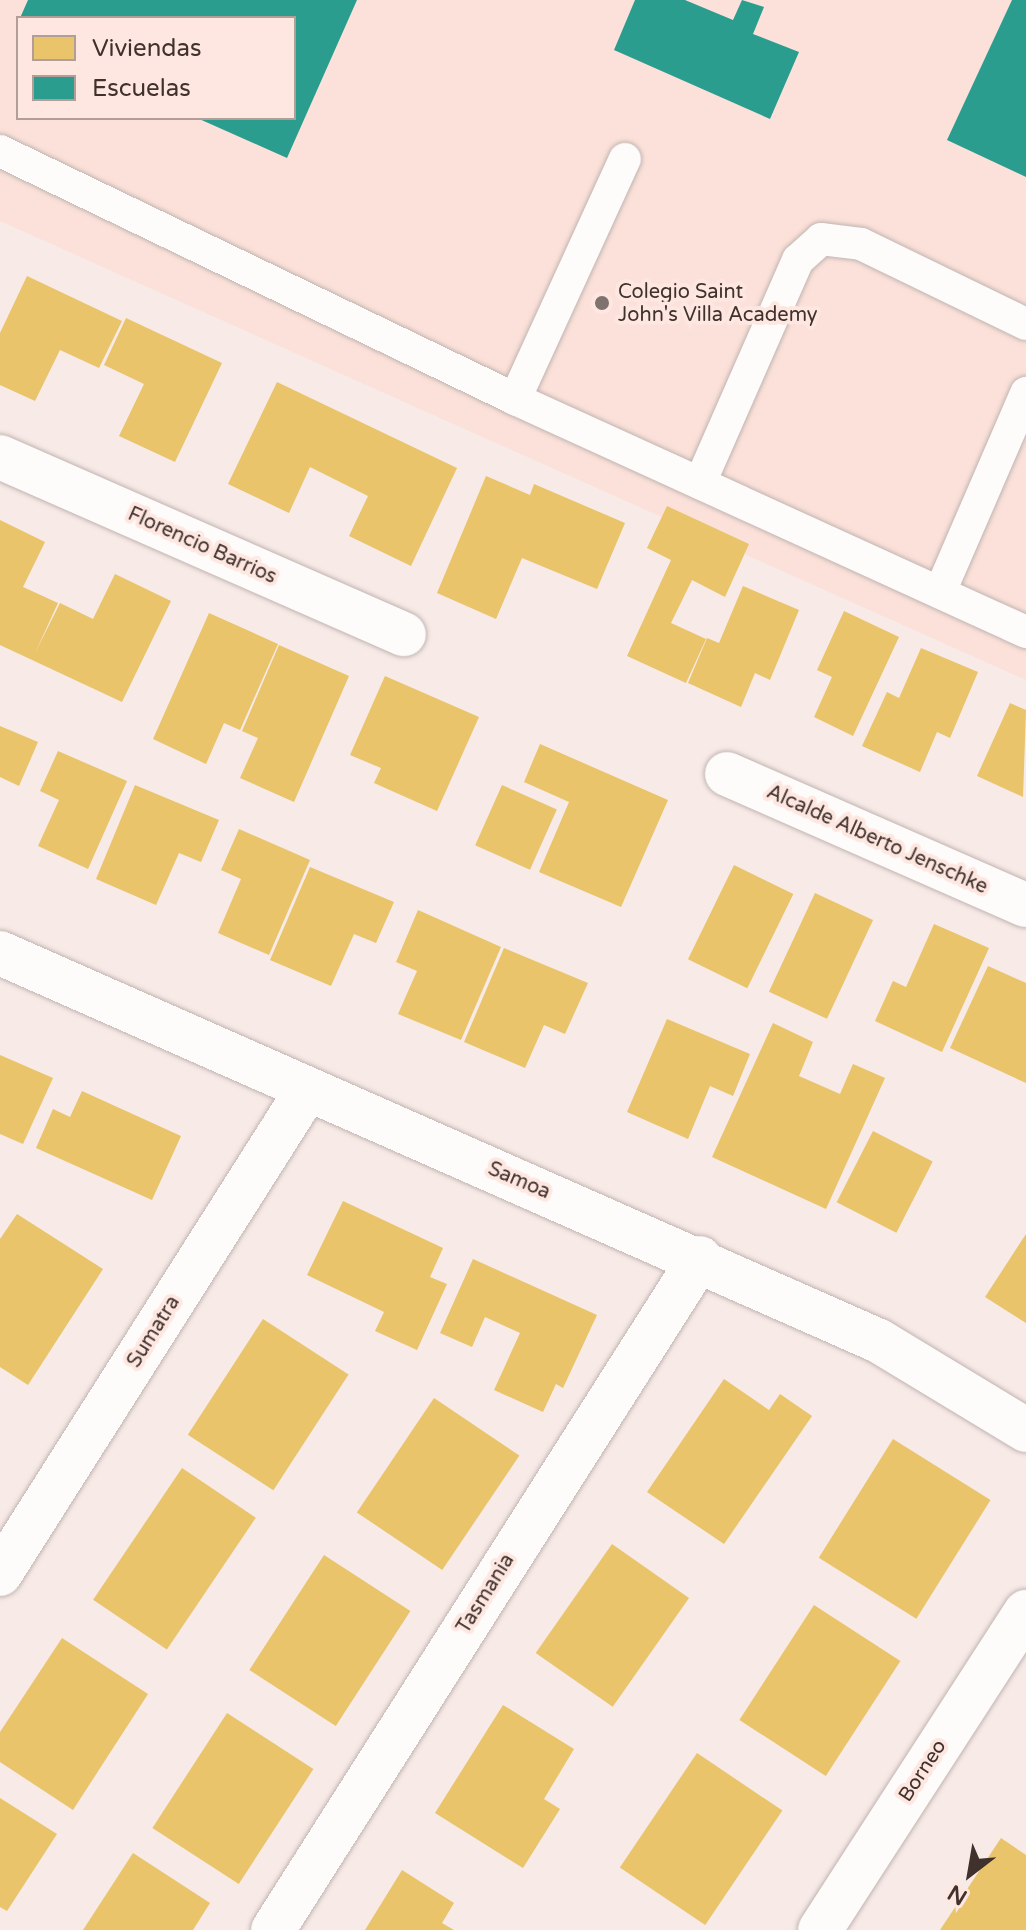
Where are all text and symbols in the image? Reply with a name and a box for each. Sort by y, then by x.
legend [16,16,296,120]
text: Viviendas [92,34,201,63]
text: Escuelas [92,74,191,103]
place label: Colegio Saint John's Villa Academy [618,280,818,327]
marker: Colegio Saint John's Villa Academy [593,294,611,312]
street label: Florencio Barrios [124,502,280,590]
street label: Alcalde Alberto Jenschke [763,780,991,900]
street label: Samoa [484,1157,554,1205]
street label: Sumatra [123,1292,185,1372]
street label: Tasmania [452,1550,520,1638]
street label: Borneo [894,1735,952,1807]
north arrow [930,1834,1010,1914]
text: N [943,1879,972,1910]

